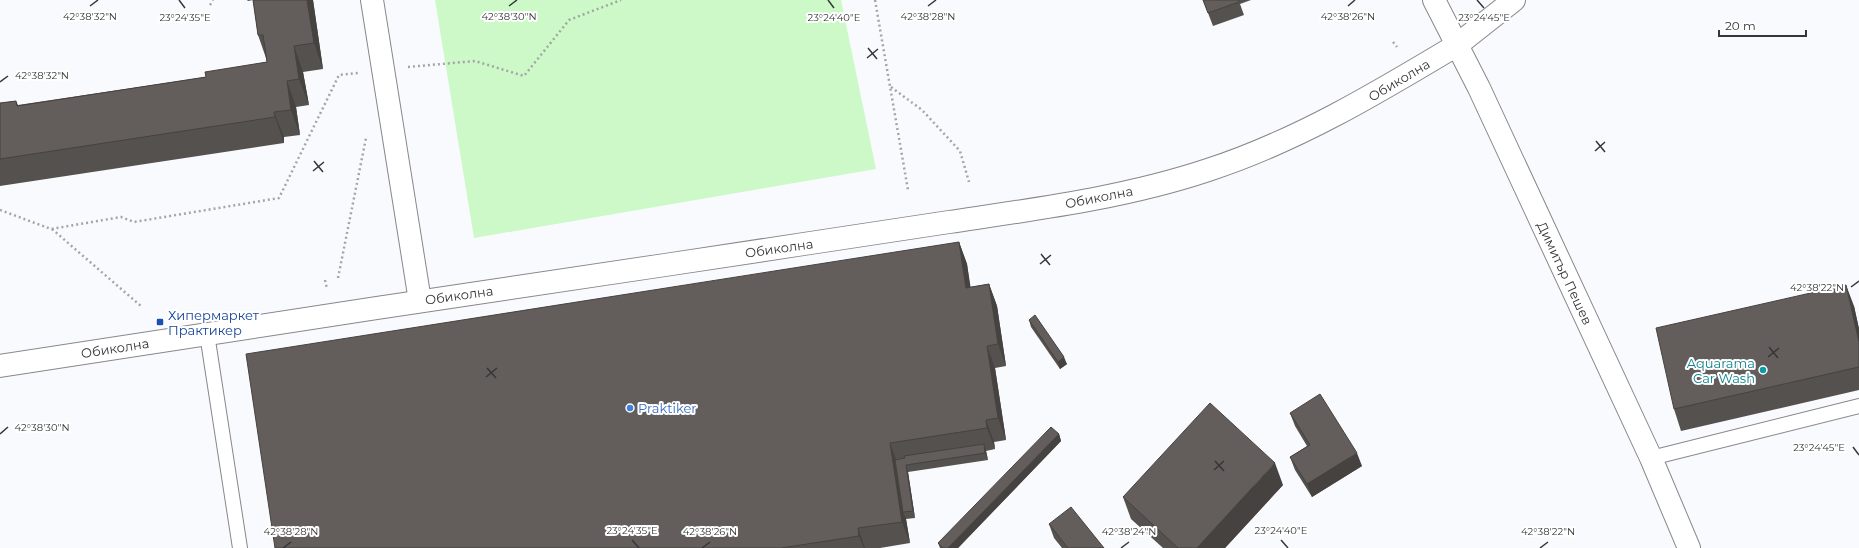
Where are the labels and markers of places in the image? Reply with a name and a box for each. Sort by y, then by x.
place label: Хипермаркет Практикер [168,307,260,338]
marker: Хипермаркет Практикер [155,317,165,327]
place label: Aquarama Car Wash [1687,355,1755,386]
marker: Aquarama Car Wash [1758,365,1768,375]
place label: Praktiker [638,400,697,416]
marker: Praktiker [625,403,635,413]

